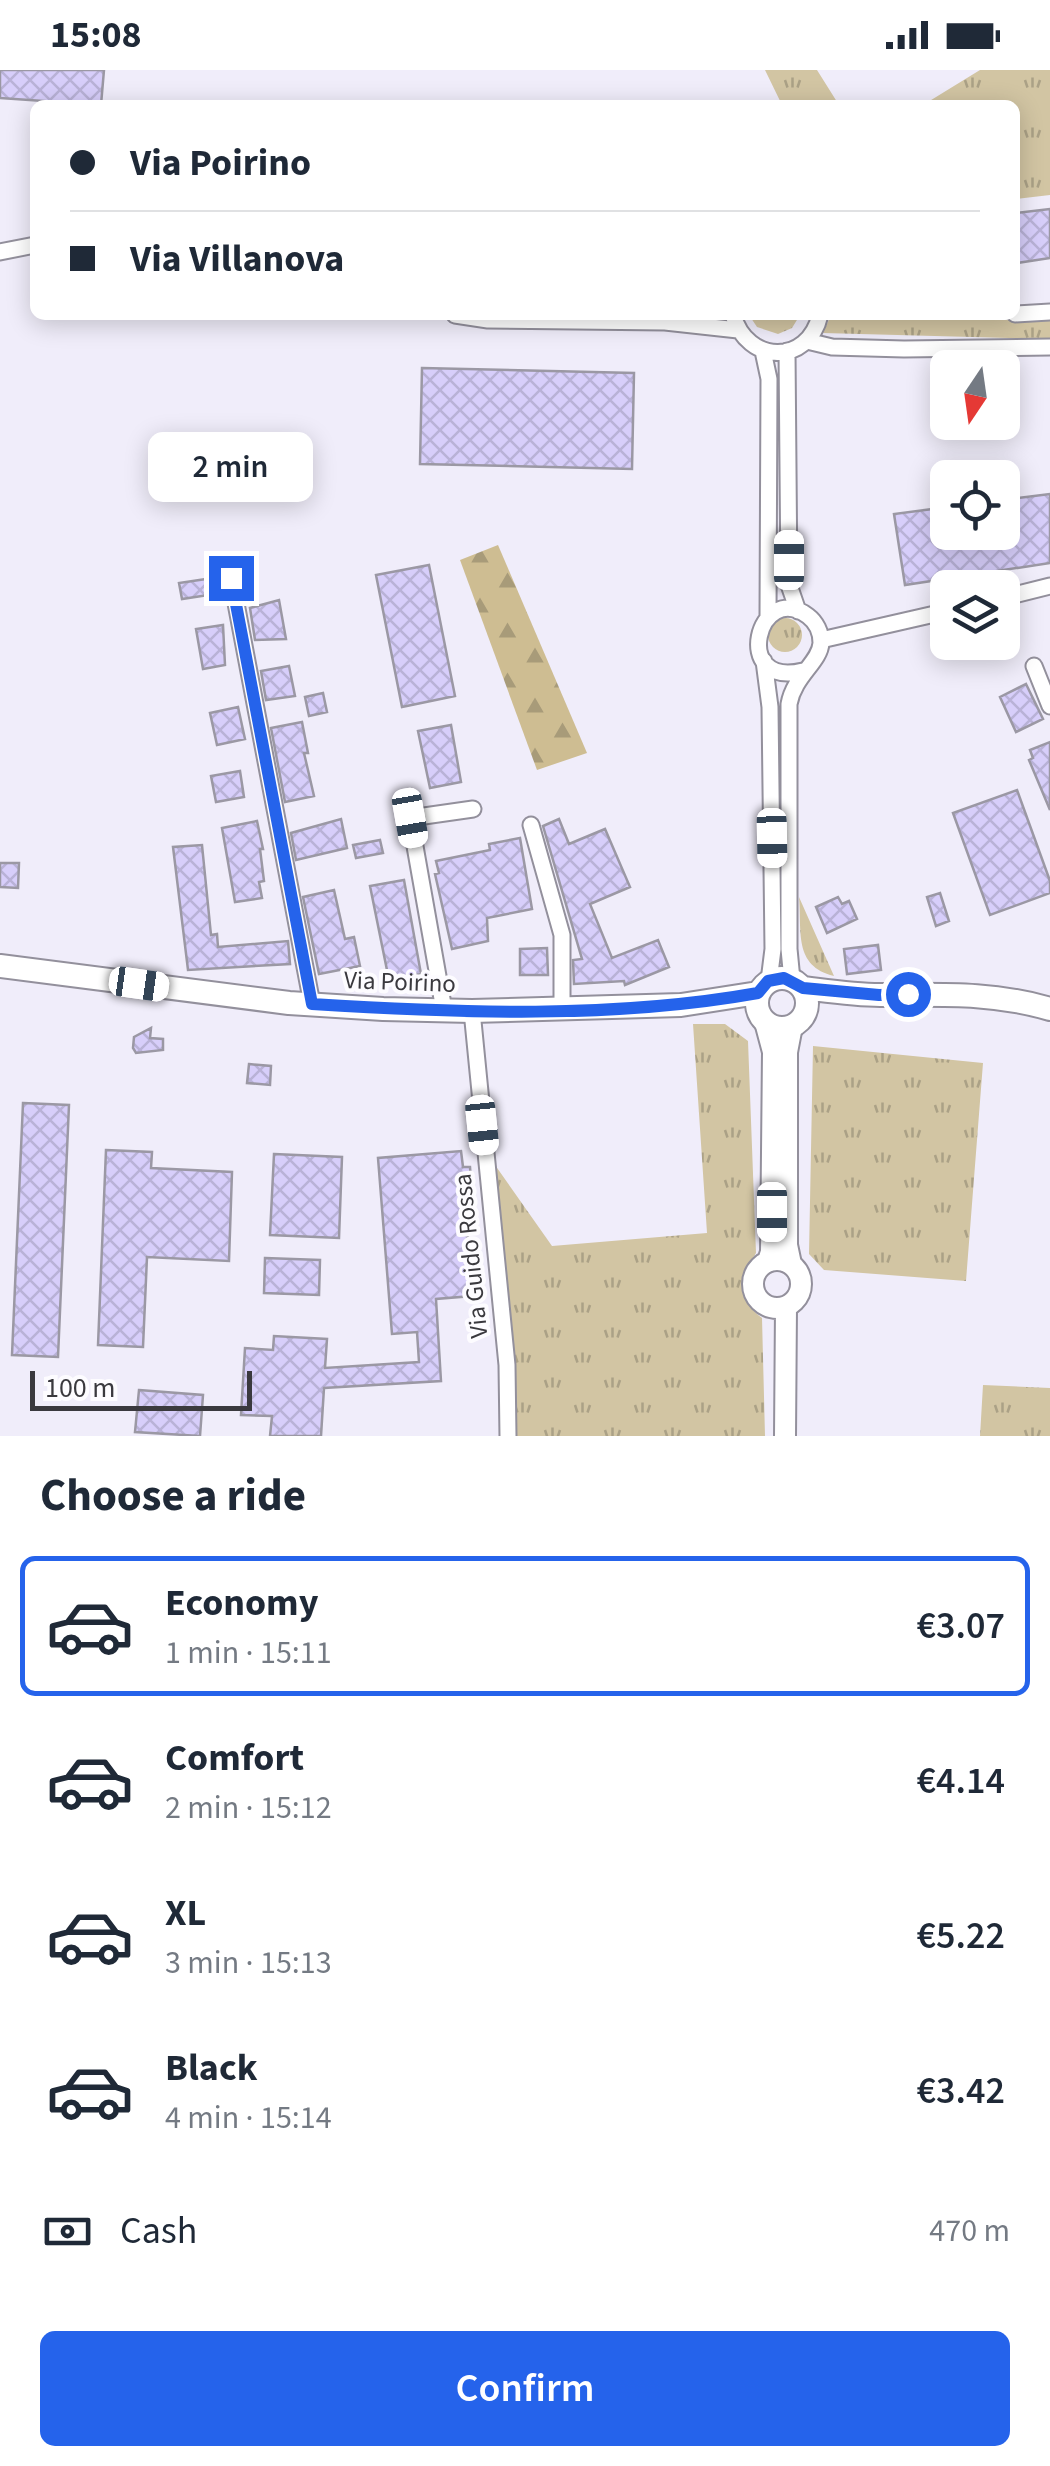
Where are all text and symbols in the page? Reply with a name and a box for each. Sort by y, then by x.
text: 15:08 [50,8,142,62]
text: Via Poirino [130,136,311,190]
text: Via Villanova [130,232,344,286]
north arrow [930,350,1020,440]
map controls [930,350,1020,660]
callout: 2 min [148,433,314,503]
text: 2 min [192,444,269,490]
button: locate [930,460,1020,550]
car [774,530,804,590]
route end [209,556,254,601]
button: layers [930,570,1020,660]
car [390,786,430,850]
car [756,808,788,868]
street label: Via Poirino [343,962,457,1002]
car [107,965,171,1003]
route start [886,972,931,1017]
car [464,1094,500,1156]
street label: Via Guido Rossa [444,1172,498,1340]
car [757,1182,787,1242]
scale bar [30,1366,252,1410]
text: 100 m [45,1368,116,1408]
text: Choose a ride [40,1464,306,1528]
text: Economy [165,1576,318,1630]
icon: car [45,1581,135,1671]
text: €3.07 [917,1599,1005,1653]
text: 1 min · 15:11 [165,1630,332,1676]
text: Comfort [165,1731,304,1785]
icon: car [45,1736,135,1826]
text: €4.14 [917,1754,1005,1808]
text: 2 min · 15:12 [165,1785,332,1831]
text: XL [165,1886,206,1940]
icon: car [45,1891,135,1981]
text: €5.22 [917,1909,1005,1963]
text: 3 min · 15:13 [165,1940,332,1986]
text: Black [165,2041,258,2095]
icon: car [45,2046,135,2136]
text: €3.42 [917,2064,1005,2118]
text: 4 min · 15:14 [165,2095,332,2141]
icon: cash [40,2204,95,2259]
text: Cash [120,2204,197,2258]
text: 470 m [929,2208,1010,2254]
button: Confirm [40,2331,1010,2446]

